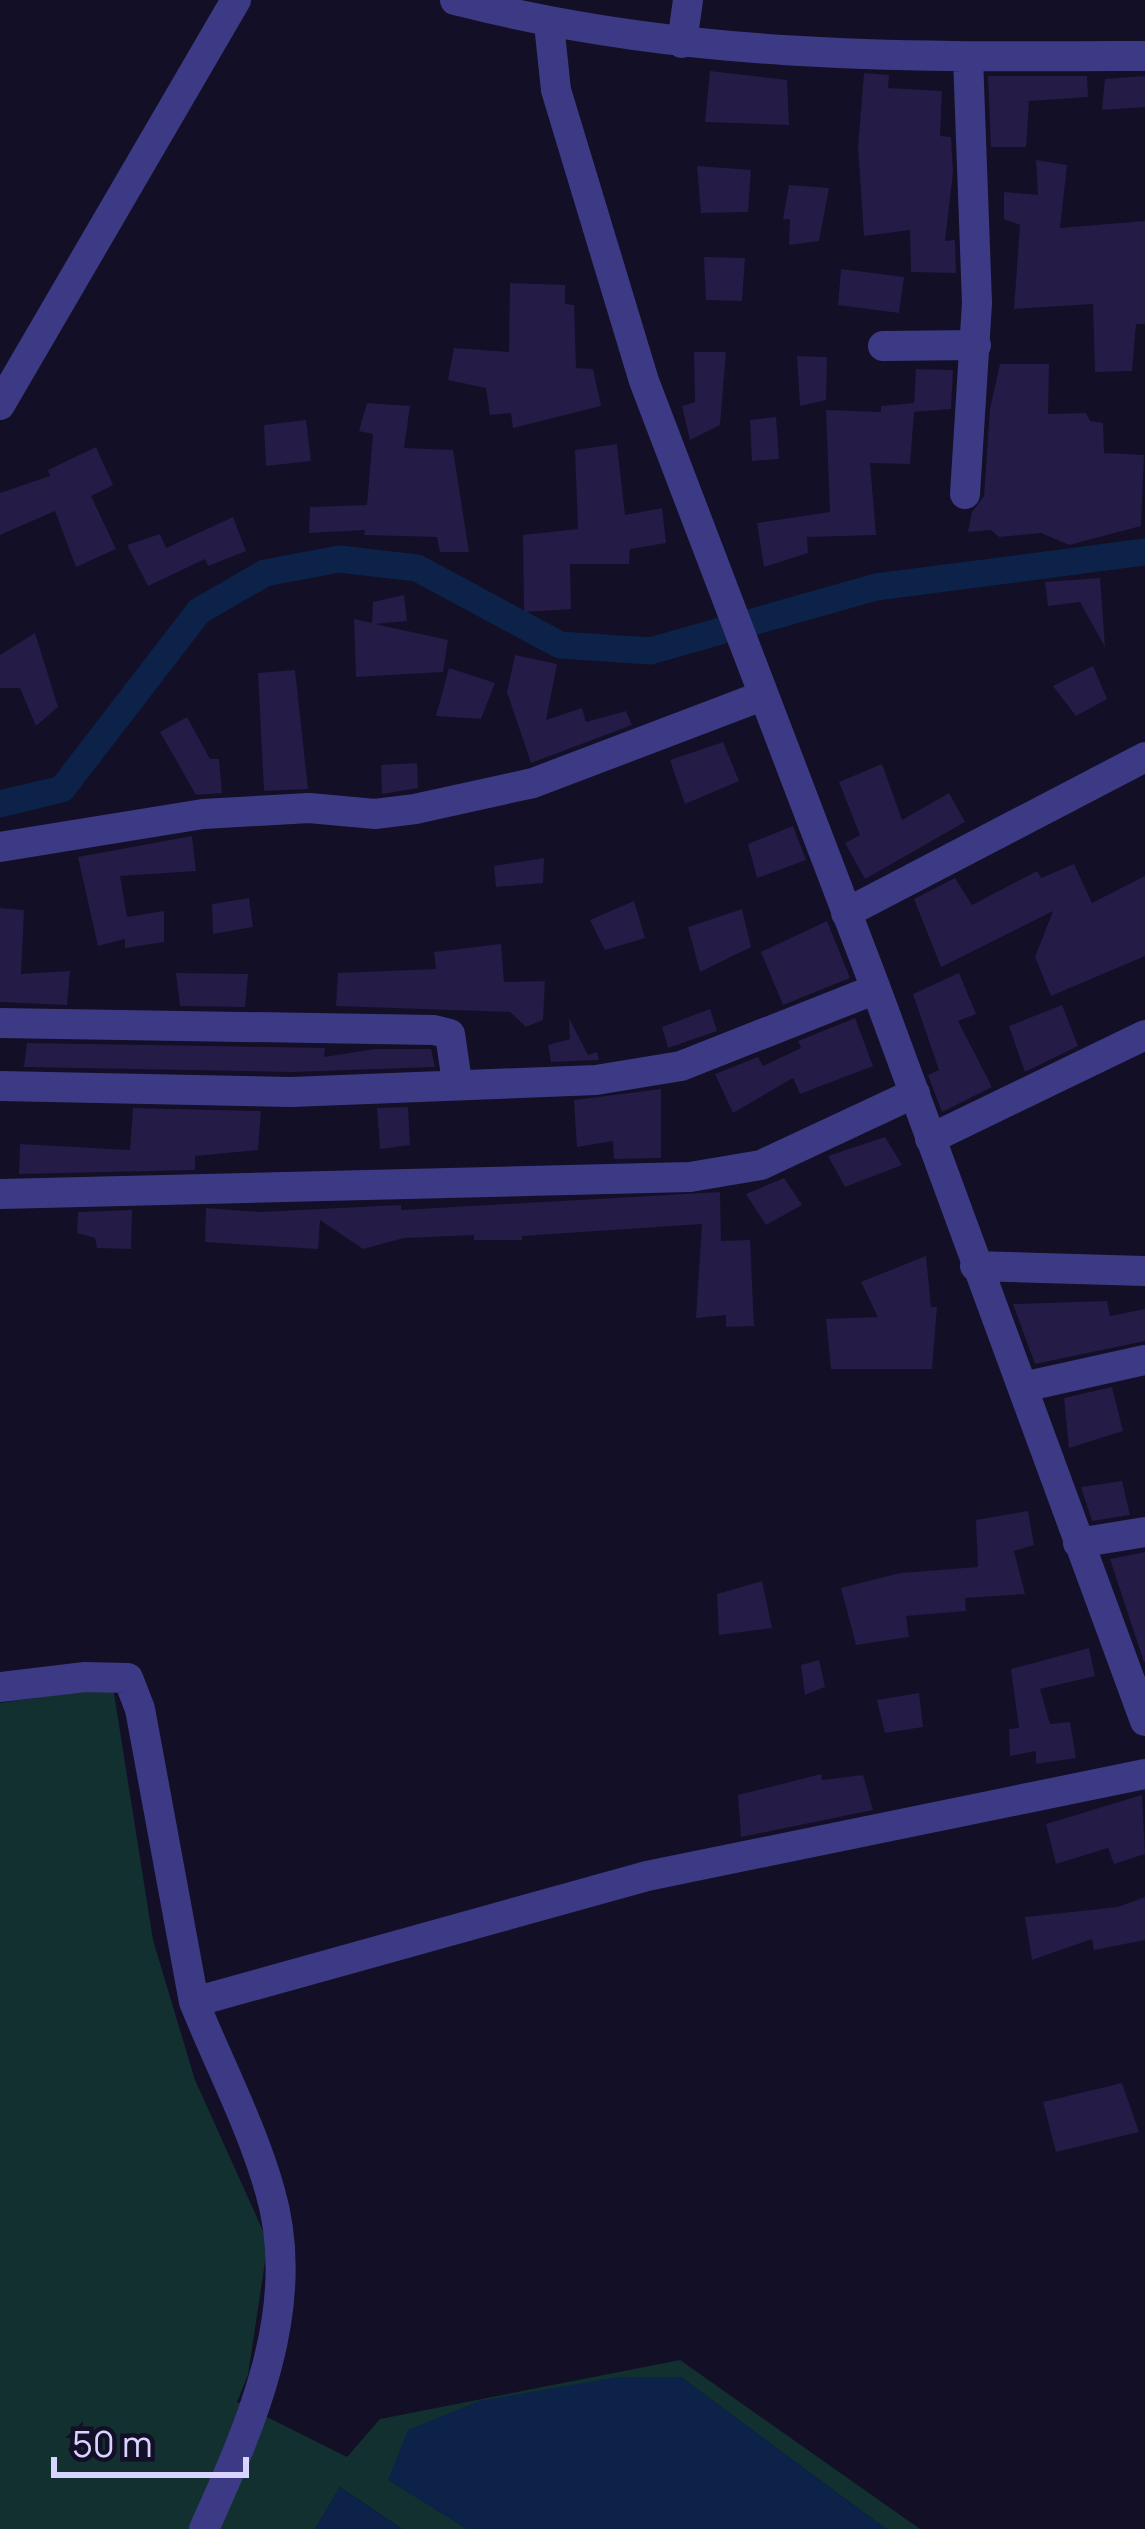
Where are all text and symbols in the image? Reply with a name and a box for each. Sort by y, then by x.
scale bar [54,2403,246,2477]
text: 50 m [72,2419,152,2468]

